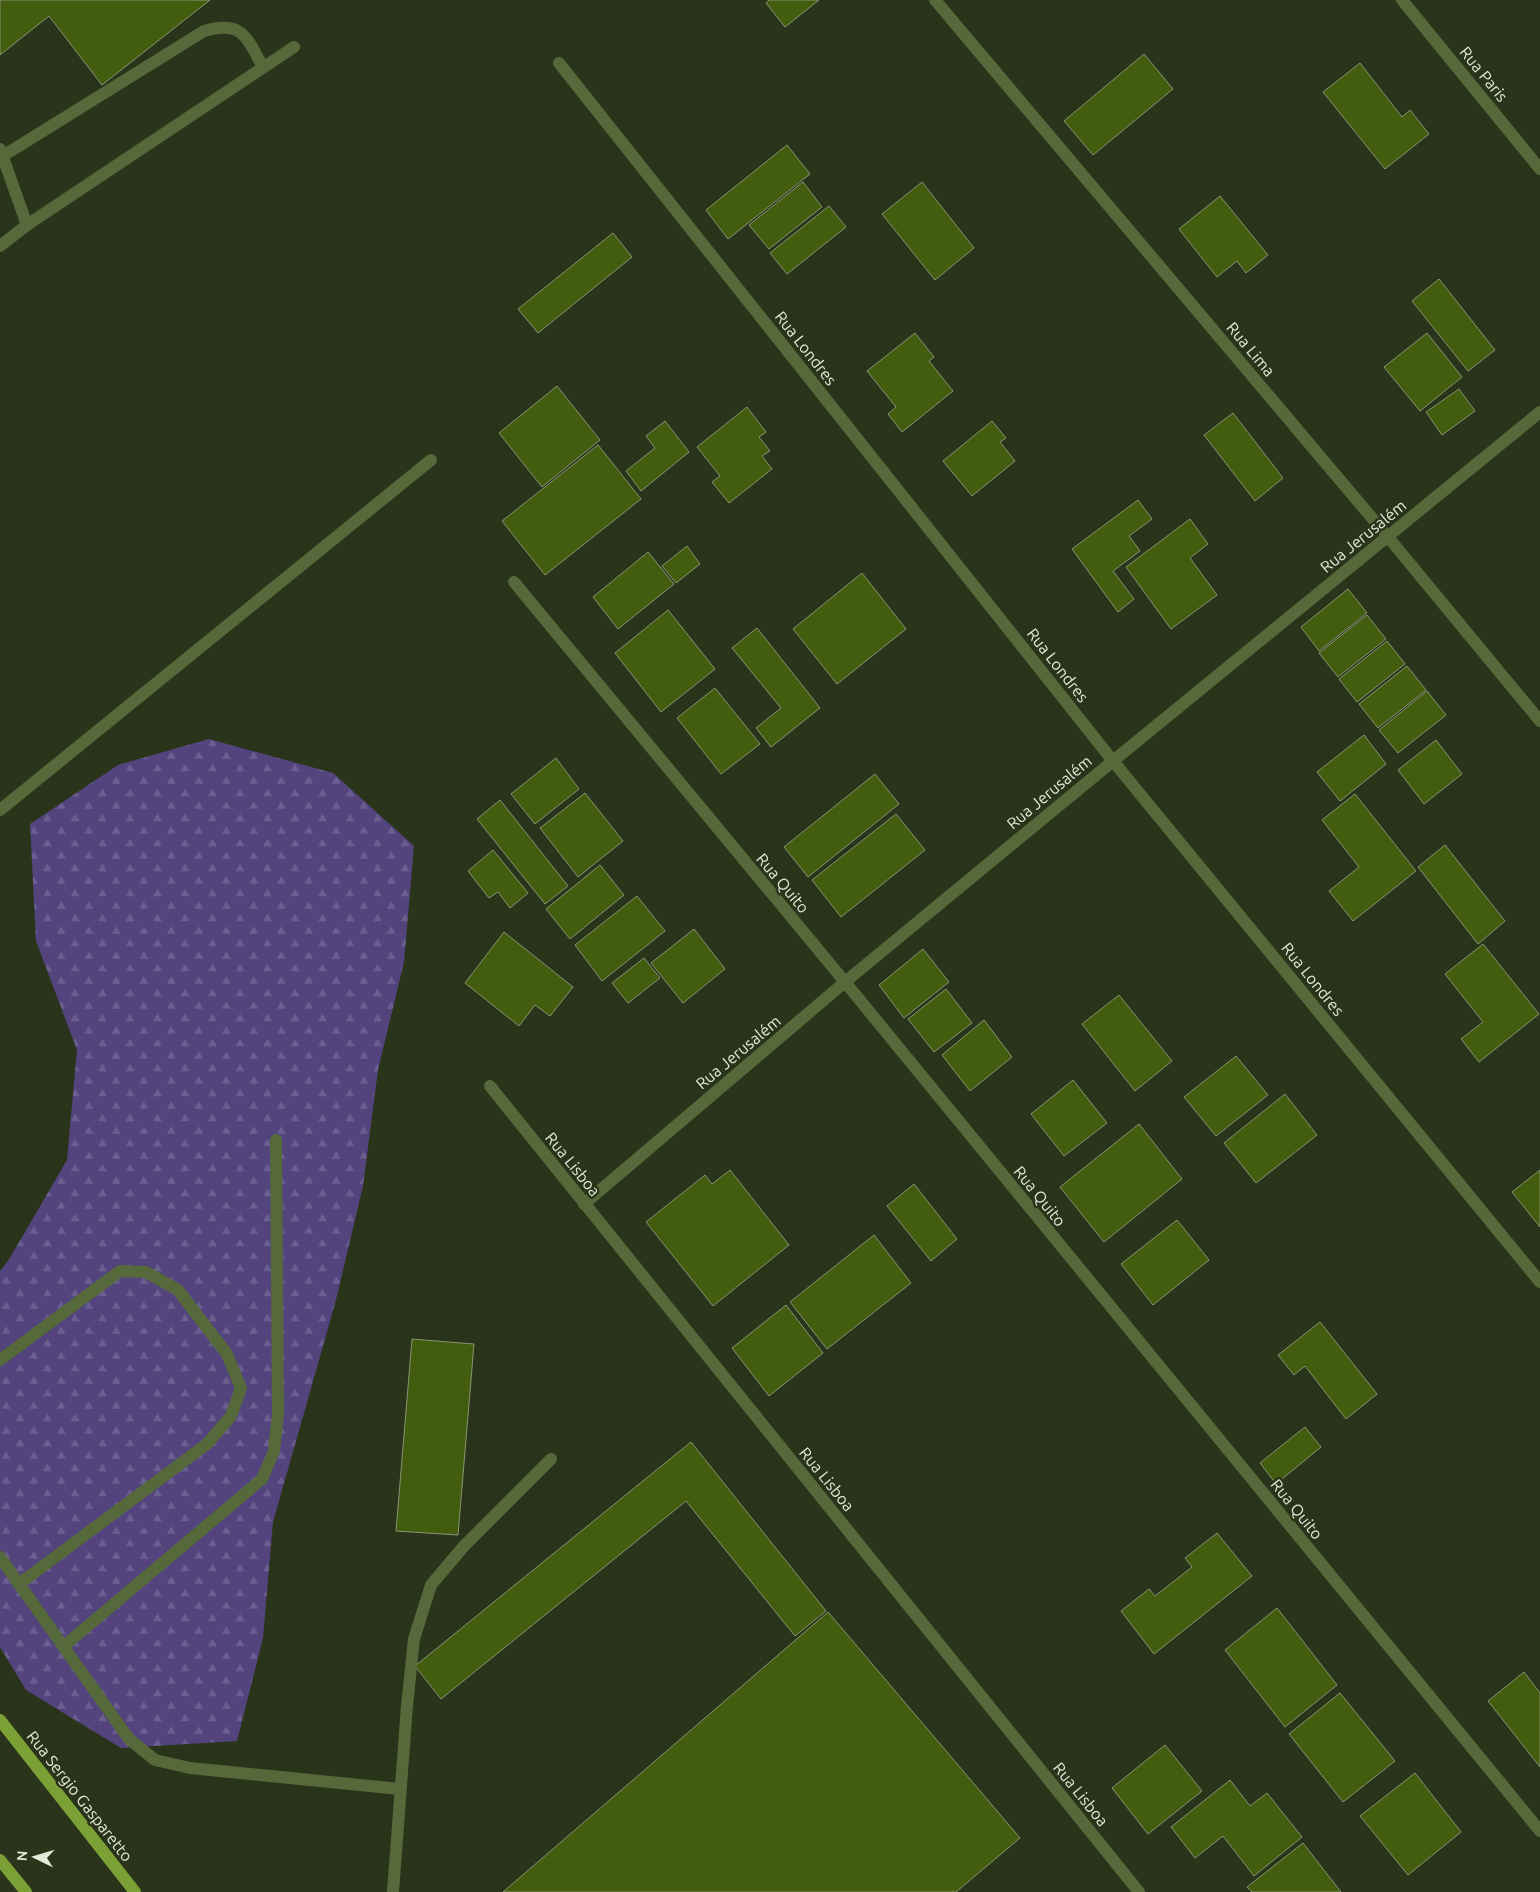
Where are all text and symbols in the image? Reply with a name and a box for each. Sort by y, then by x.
street label: Rua Paris [1456,43,1512,105]
street label: Rua Londres [772,307,840,389]
street label: Rua Lima [1223,318,1279,380]
street label: Rua Jerusalém [1317,496,1409,576]
street label: Rua Londres [1024,624,1092,706]
street label: Rua Jerusalém [1003,751,1095,833]
street label: Rua Quito [753,850,813,916]
street label: Rua Londres [1278,939,1348,1019]
street label: Rua Jerusalém [692,1011,784,1093]
street label: Rua Lisboa [542,1128,604,1200]
street label: Rua Quito [1010,1162,1070,1230]
street label: Rua Lisboa [796,1443,858,1515]
street label: Rua Quito [1267,1475,1327,1543]
street label: Rua Sergio Gasparetto [23,1727,137,1865]
street label: Rua Lisboa [1050,1758,1112,1830]
north arrow [10,1832,60,1882]
text: N [14,1850,30,1862]

